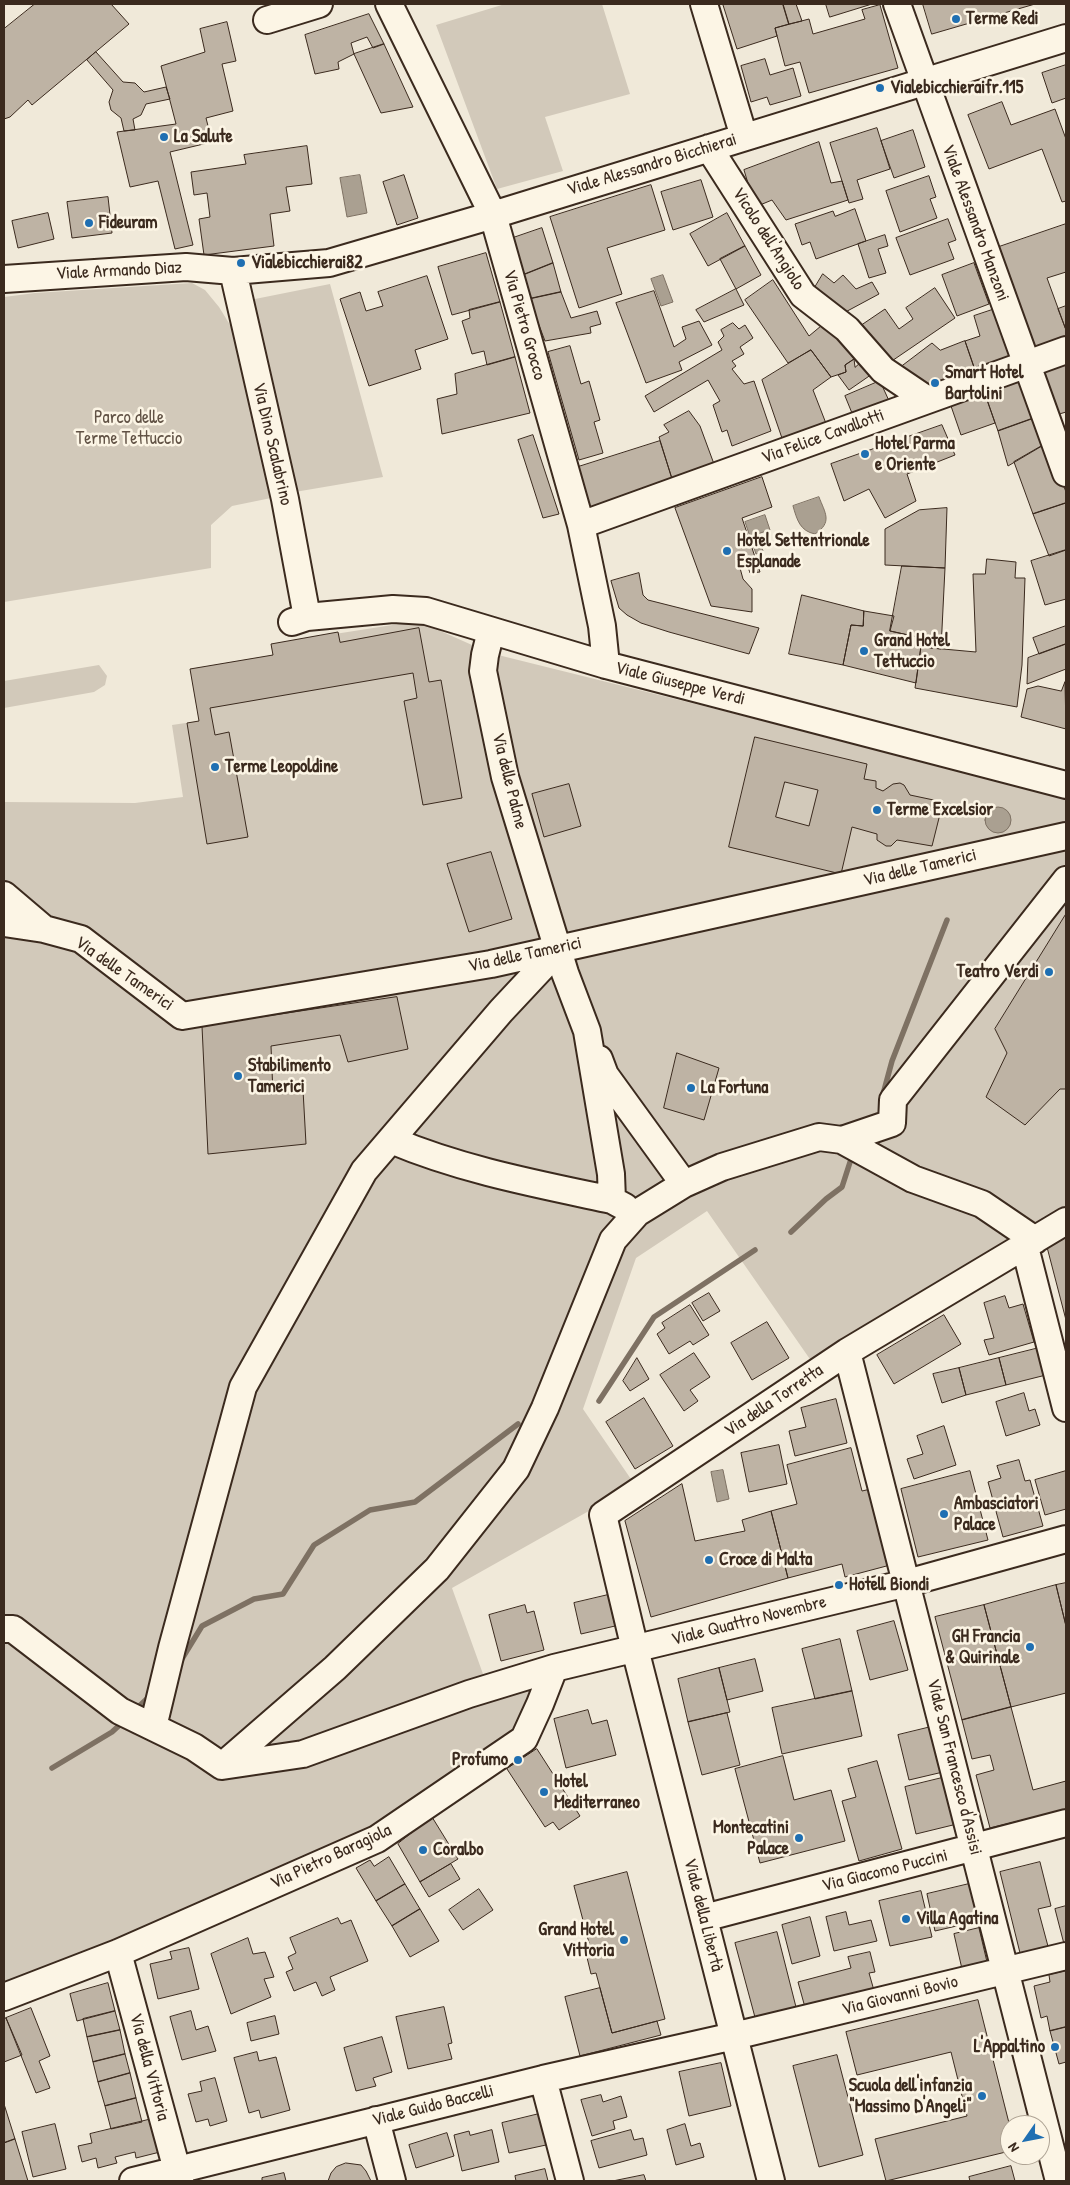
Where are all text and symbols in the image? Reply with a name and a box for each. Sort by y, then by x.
place label: Terme Redi [966,8,1038,30]
marker: Terme Redi [950,13,962,25]
place label: Vialebicchieraifr.115 [890,77,1023,99]
marker: Vialebicchieraifr.115 [874,82,886,94]
place label: La Salute [174,126,233,148]
street label: Viale Alessandro Bicchierai [565,129,739,201]
marker: La Salute [158,131,170,143]
street label: Viale Alessandro Manzoni [937,142,1013,304]
street label: Vicolo dell'Angiolo [727,184,809,294]
place label: Fideuram [99,212,157,234]
marker: Fideuram [83,217,95,229]
place label: Vialebicchierai82 [251,252,363,274]
street label: Viale Armando Diaz [55,257,183,285]
marker: Vialebicchierai82 [235,257,247,269]
street label: Via Pietro Grocco [498,267,550,383]
place label: Smart Hotel Bartolini [945,362,1024,404]
marker: Smart Hotel Bartolini [929,377,941,389]
street label: Via Dino Scalabrino [247,380,297,508]
street label: Via Felice Cavallotti [759,405,887,469]
park label: Parco delle Terme Tettuccio [76,407,182,449]
place label: Hotel Parma e Oriente [875,433,955,476]
marker: Hotel Parma e Oriente [859,448,871,460]
place label: Hotel Settentrionale Esplanade [737,530,870,572]
marker: Hotel Settentrionale Esplanade [721,545,733,557]
place label: Grand Hotel Tettuccio [874,630,950,672]
marker: Grand Hotel Tettuccio [858,645,870,657]
street label: Viale Giuseppe Verdi [613,657,747,711]
street label: Via delle Palme [487,731,531,831]
place label: Terme Leopoldine [225,756,338,778]
marker: Terme Leopoldine [209,761,221,773]
place label: Terme Excelsior [887,799,993,821]
marker: Terme Excelsior [871,804,883,816]
street label: Via delle Tamerici [861,844,979,892]
street label: Via delle Tamerici [71,932,177,1016]
street label: Via delle Tamerici [466,932,584,978]
place label: Teatro Verdi [957,961,1039,983]
marker: Teatro Verdi [1043,966,1055,978]
place label: Stabilimento Tamerici [248,1055,331,1098]
marker: Stabilimento Tamerici [232,1070,244,1082]
place label: La Fortuna [701,1077,768,1099]
marker: La Fortuna [685,1082,697,1094]
street label: Via della Torretta [720,1360,828,1442]
place label: Ambasciatori Palace [954,1493,1039,1536]
marker: Ambasciatori Palace [938,1508,950,1520]
place label: Croce di Malta [719,1549,812,1571]
marker: Croce di Malta [703,1554,715,1566]
place label: Hotell Biondi [849,1574,930,1596]
marker: Hotell Biondi [833,1579,845,1591]
street label: Viale Quattro Novembre [669,1591,829,1651]
place label: GH Francia & Quirinale [945,1626,1020,1668]
marker: GH Francia & Quirinale [1024,1641,1036,1653]
street label: Viale San Francesco d'Assisi [922,1677,986,1857]
place label: Profumo [452,1749,508,1771]
marker: Profumo [512,1754,524,1766]
place label: Hotel Mediterraneo [554,1771,640,1814]
marker: Hotel Mediterraneo [538,1786,550,1798]
place label: Montecatini Palace [713,1817,789,1860]
street label: Via Pietro Baragiola [267,1820,395,1894]
marker: Montecatini Palace [793,1832,805,1844]
place label: Coralbo [433,1839,484,1861]
marker: Coralbo [417,1844,429,1856]
street label: Via Giacomo Puccini [820,1845,950,1897]
street label: Viale della Libertà [678,1856,728,1974]
place label: Villa Agatina [916,1908,998,1930]
marker: Villa Agatina [900,1913,912,1925]
place label: Grand Hotel Vittoria [538,1919,614,1962]
marker: Grand Hotel Vittoria [618,1934,630,1946]
street label: Via Giovanni Bovio [840,1971,960,2021]
street label: Via della Vittoria [124,2011,174,2123]
place label: L'Appaltino [974,2036,1045,2058]
marker: L'Appaltino [1049,2041,1061,2053]
place label: Scuola dell'infanzia "Massimo D'Angeli" [849,2075,972,2118]
street label: Viale Guido Baccelli [370,2080,496,2132]
marker: Scuola dell'infanzia "Massimo D'Angeli" [976,2090,988,2102]
north arrow [1000,2115,1050,2165]
text: N [1003,2140,1023,2156]

